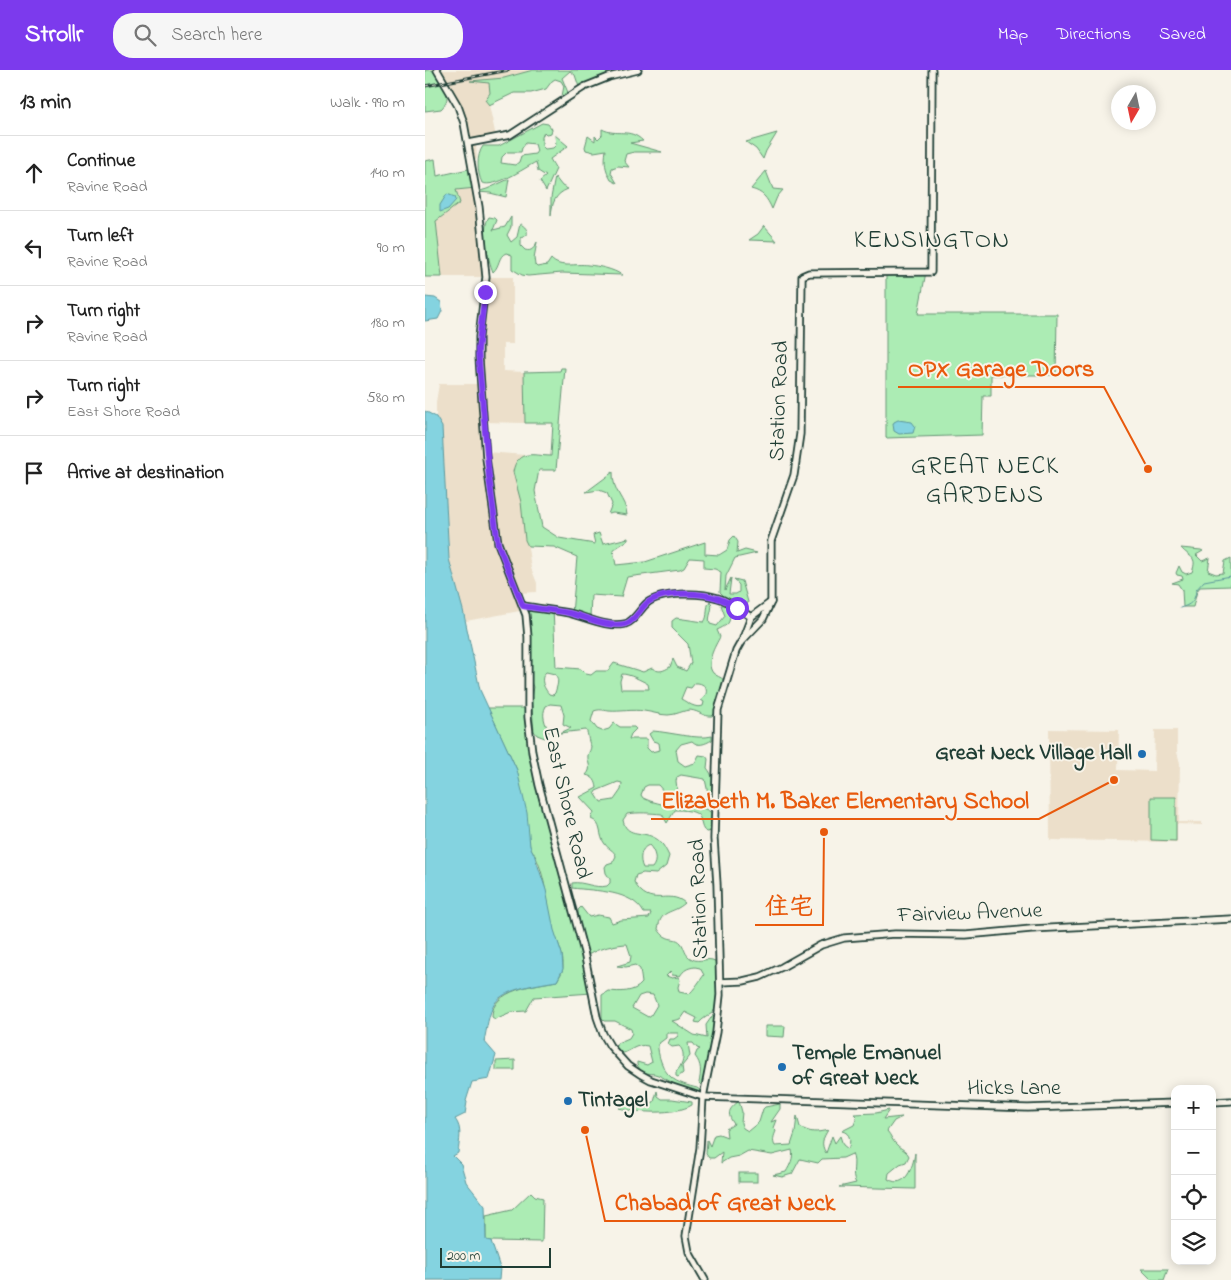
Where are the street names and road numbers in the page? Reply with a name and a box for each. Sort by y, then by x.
street label: Station Road [762,340,798,462]
street label: East Shore Road [533,724,599,882]
street label: Station Road [682,838,718,960]
street label: Fairview Avenue [896,895,1043,933]
street label: Hicks Lane [967,1073,1061,1105]

